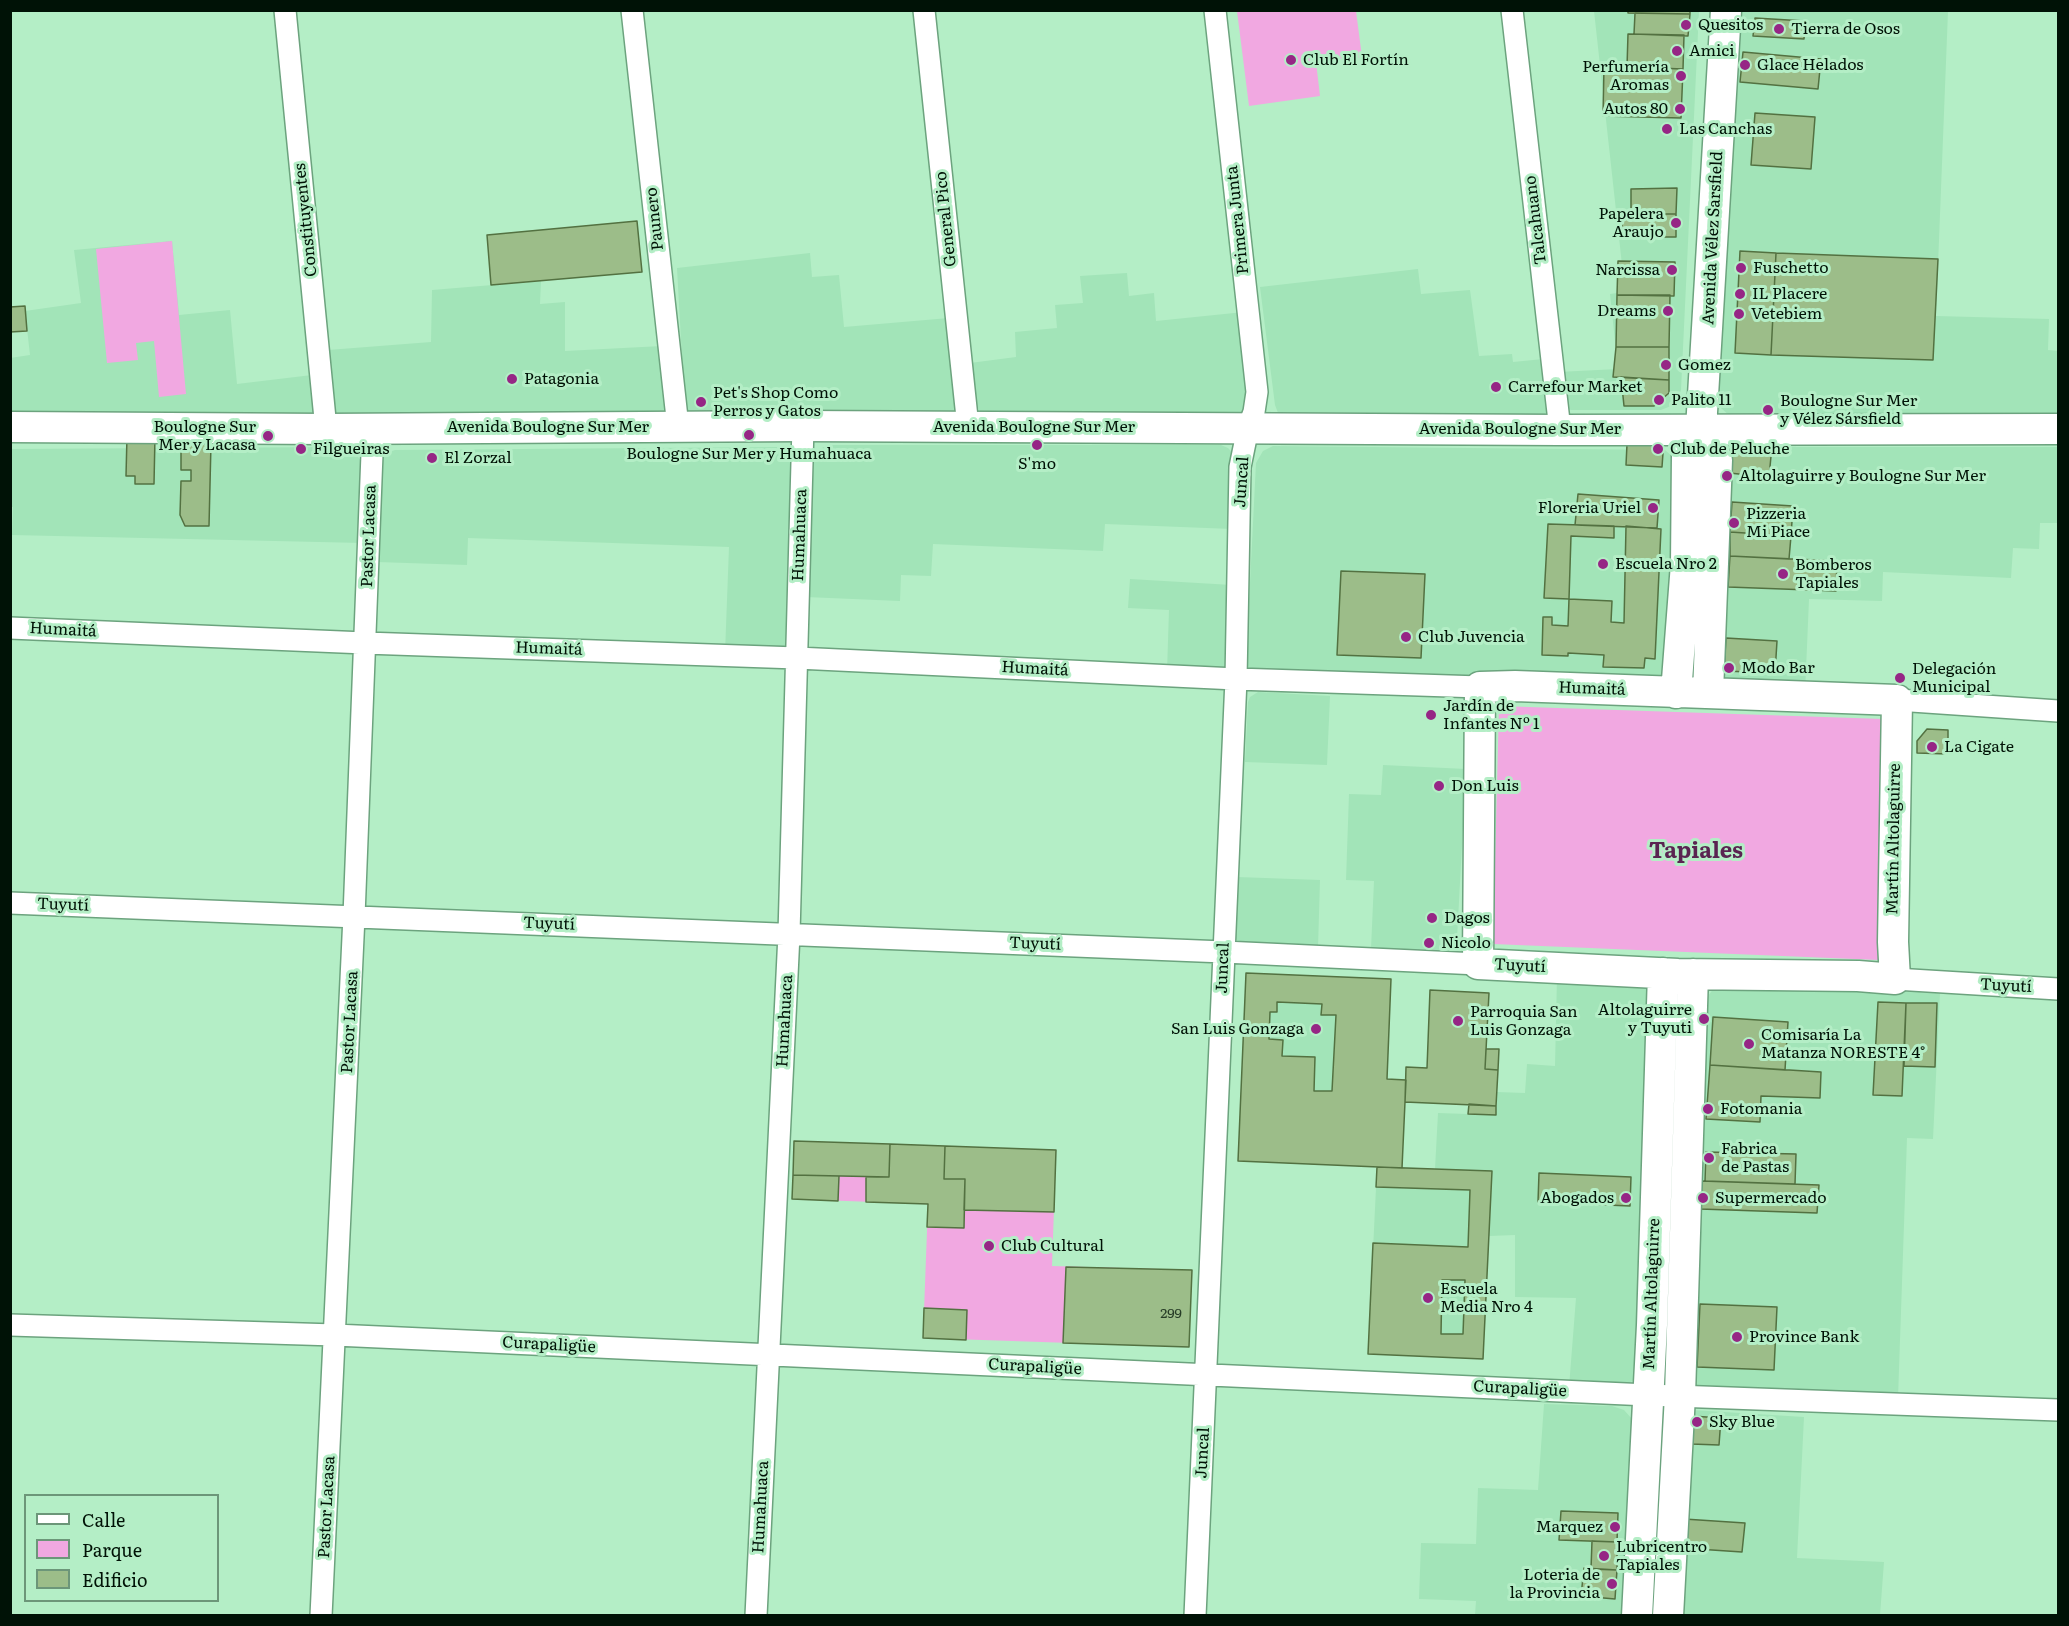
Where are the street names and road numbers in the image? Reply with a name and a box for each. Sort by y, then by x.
street label: Avenida Vélez Sarsfield [1699,151,1727,325]
street label: Constituyentes [290,162,322,278]
street label: Primera Junta [1223,165,1253,275]
street label: General Pico [931,170,961,268]
street label: Talcahuano [1521,174,1551,266]
street label: Paunero [642,186,668,252]
street label: Avenida Boulogne Sur Mer [447,417,649,437]
street label: Avenida Boulogne Sur Mer [933,417,1135,437]
street label: Avenida Boulogne Sur Mer [1419,419,1621,439]
street label: Juncal [1231,456,1253,508]
street label: Pastor Lacasa [358,484,380,588]
street label: Humahuaca [789,488,811,582]
street label: Humaitá [29,619,97,641]
street label: Humaitá [515,638,583,660]
street label: Humaitá [1001,658,1069,680]
street label: Humaitá [1558,678,1626,700]
street label: Martín Altolaguirre [1883,763,1905,915]
street label: Tuyutí [37,895,89,915]
street label: Tuyutí [523,914,575,934]
street label: Tuyutí [1009,934,1061,954]
street label: Juncal [1213,942,1233,994]
street label: Tuyutí [1494,955,1546,977]
street label: Pastor Lacasa [338,970,362,1074]
street label: Humahuaca [773,974,797,1068]
street label: Tuyutí [1980,975,2032,997]
street label: Martín Altolaguirre [1640,1218,1664,1370]
street label: Curapaligüe [502,1333,596,1357]
street label: Curapaligüe [988,1355,1082,1379]
street label: Curapaligüe [1473,1377,1567,1401]
street label: Juncal [1192,1427,1214,1479]
street label: Pastor Lacasa [315,1455,339,1559]
street label: Humahuaca [749,1460,773,1554]

